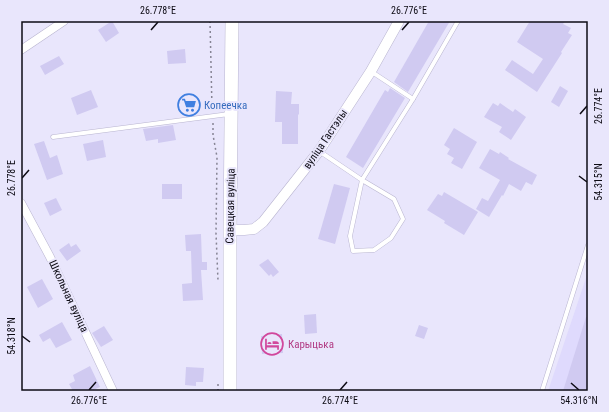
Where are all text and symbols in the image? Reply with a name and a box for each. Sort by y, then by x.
text: 26.778°E [140,5,176,16]
text: 26.776°E [391,5,427,16]
text: 26.774°E [593,88,604,124]
supermarket icon: Копеечка [176,92,202,118]
place label: Копеечка [204,99,247,112]
street label: вуліца Гастэлы [301,107,350,172]
text: 26.778°E [6,160,17,196]
text: 54.315°N [593,163,604,201]
street label: Савецкая вуліца [223,168,238,244]
street label: Школьная вуліца [46,258,91,334]
text: 54.318°N [6,317,17,355]
hotel icon: Карыцька [259,331,285,357]
place label: Карыцька [288,338,334,351]
text: 26.776°E [71,395,107,406]
text: 26.774°E [322,395,358,406]
text: 54.316°N [560,395,598,406]

